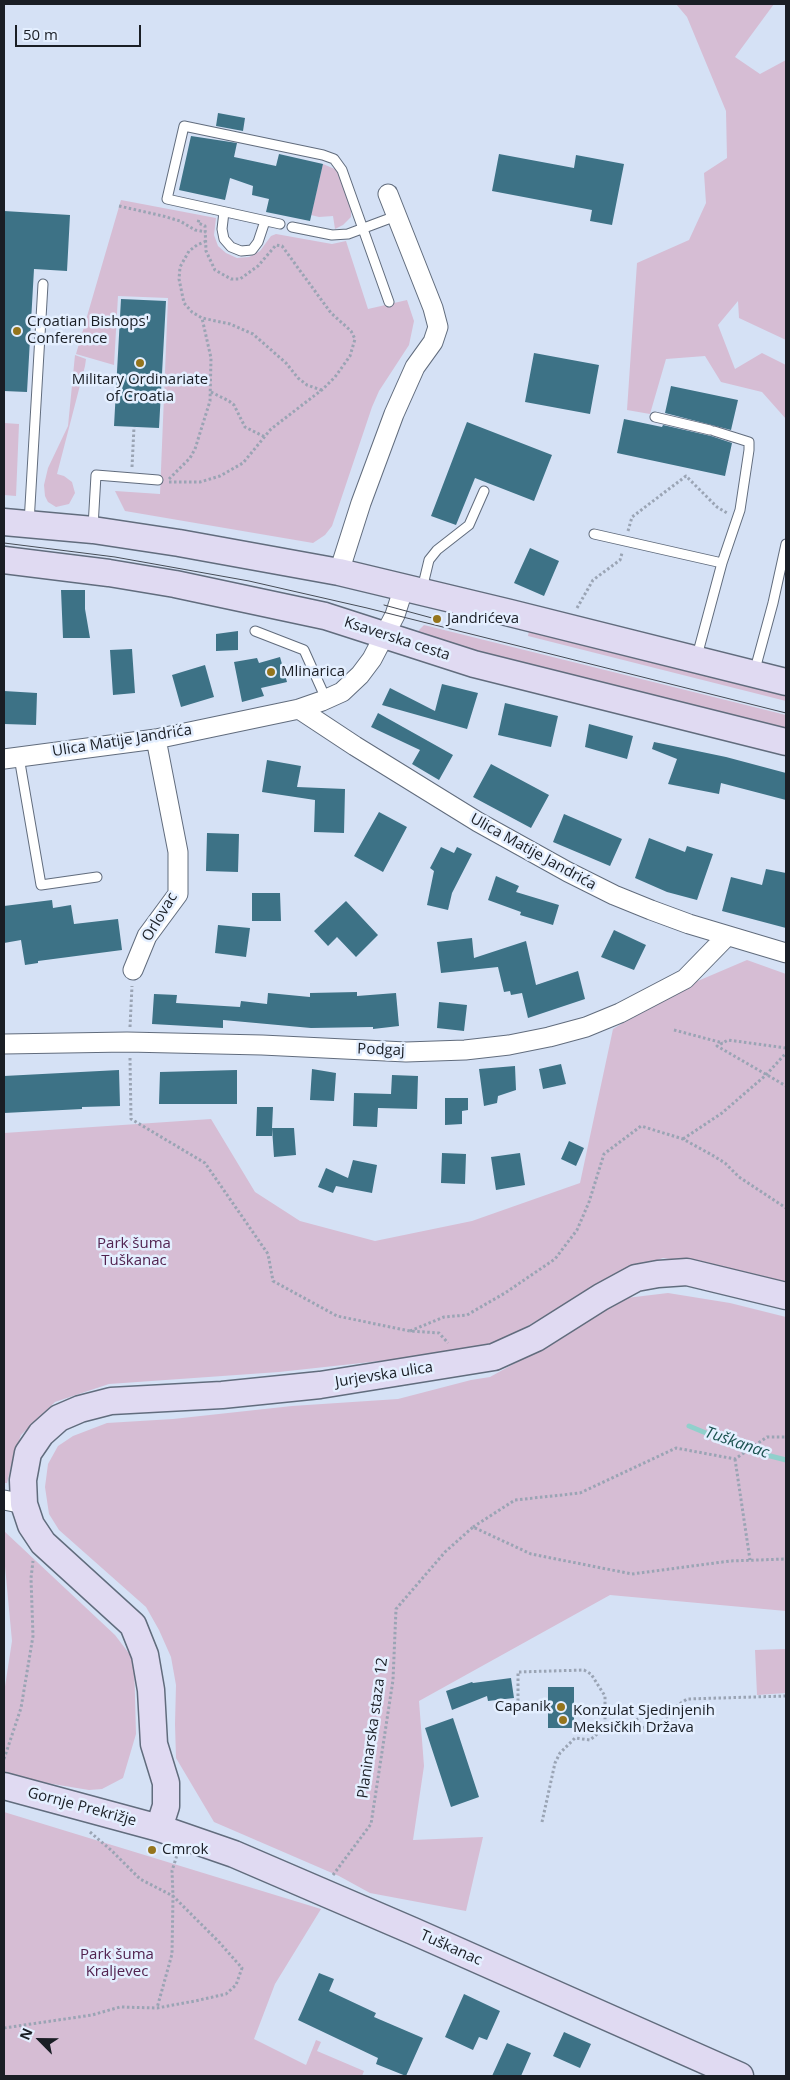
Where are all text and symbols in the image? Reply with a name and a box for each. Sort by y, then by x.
scale bar [18,15,144,47]
text: 50 m [23,24,58,44]
place label: Croatian Bishops' Conference [27,313,149,348]
marker: Croatian Bishops' Conference [11,325,23,337]
marker: Military Ordinariate of Croatia [134,357,146,369]
place label: Military Ordinariate of Croatia [72,371,208,406]
place label: Jandrićeva [447,610,519,628]
street label: Ksaverska cesta [342,613,452,665]
marker: Jandrićeva [431,613,443,625]
place label: Mlinarica [281,663,345,681]
marker: Mlinarica [265,666,277,678]
street label: Ulica Matije Jandrića [51,721,193,761]
street label: Ulica Matije Jandrića [467,810,599,894]
street label: Orlovac [138,889,182,945]
street label: Podgaj [357,1040,405,1060]
park label: Park šuma Tuškanac [97,1235,171,1270]
street label: Jurjevska ulica [334,1358,434,1392]
water label: Tuškanac [702,1423,772,1463]
street label: Planinarska staza 12 [354,1656,392,1800]
place label: Capanik [495,1698,551,1716]
marker: Capanik [555,1701,567,1713]
place label: Konzulat Sjedinjenih Meksičkih Država [573,1702,715,1737]
marker: Konzulat Sjedinjenih Meksičkih Država [557,1714,569,1726]
street label: Gornje Prekrižje [26,1784,138,1830]
place label: Cmrok [162,1841,208,1859]
marker: Cmrok [146,1844,158,1856]
street label: Tuškanac [417,1926,485,1970]
park label: Park šuma Kraljevec [80,1946,154,1981]
north arrow [15,2015,65,2065]
text: N [15,2025,37,2043]

